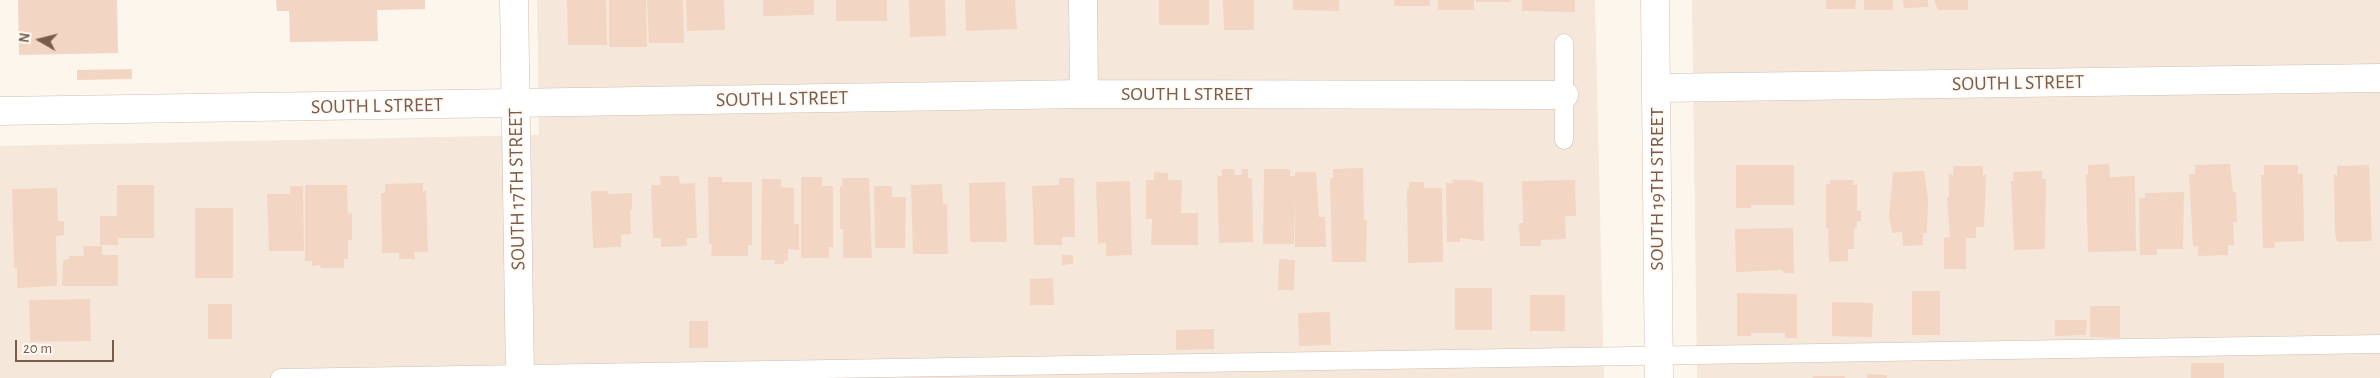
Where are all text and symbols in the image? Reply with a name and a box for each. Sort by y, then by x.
north arrow [15,15,65,65]
text: N [18,32,33,44]
street label: SOUTH L STREET [1952,70,2084,96]
street label: SOUTH L STREET [1121,82,1253,106]
street label: SOUTH L STREET [716,86,848,112]
street label: SOUTH L STREET [311,93,443,119]
street label: SOUTH 19TH STREET [1645,107,1669,271]
street label: SOUTH 17TH STREET [504,108,530,270]
scale bar [18,330,116,362]
text: 20 m [23,341,52,356]

